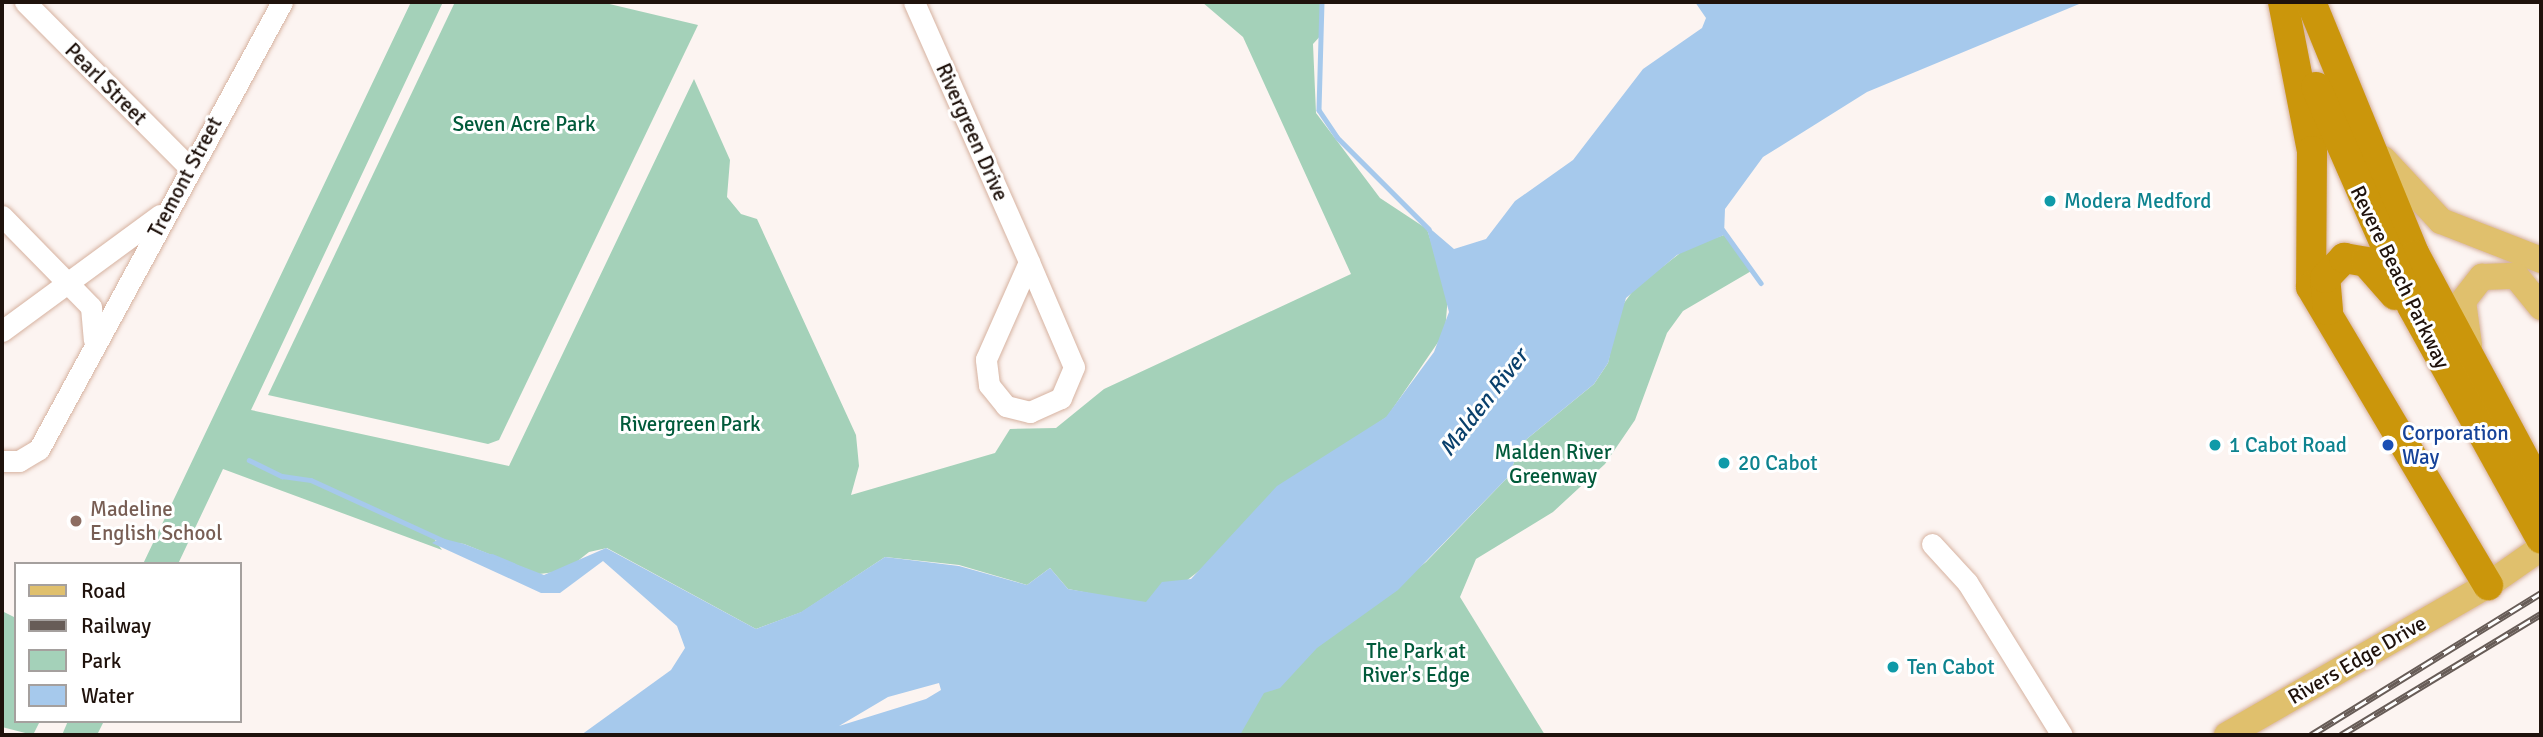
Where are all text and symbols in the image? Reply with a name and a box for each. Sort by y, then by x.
street label: Pearl Street [60,38,152,130]
street label: Rivergreen Drive [930,59,1014,205]
park label: Seven Acre Park [452,111,596,137]
street label: Tremont Street [143,112,227,242]
street label: Revere Beach Parkway [2345,182,2455,372]
place label: Modera Medford [2064,188,2211,214]
marker: Modera Medford [2042,193,2058,209]
water label: Malden River [1434,344,1534,462]
park label: Rivergreen Park [619,411,761,437]
place label: Corporation Way [2402,420,2509,470]
place label: 1 Cabot Road [2229,432,2347,458]
marker: 1 Cabot Road [2207,437,2223,453]
marker: Corporation Way [2380,437,2396,453]
park label: Malden River Greenway [1495,439,1611,489]
place label: 20 Cabot [1738,450,1818,476]
marker: 20 Cabot [1716,455,1732,471]
place label: Madeline English School [90,496,222,546]
marker: Madeline English School [68,513,84,529]
legend [14,562,242,723]
text: Road [81,578,126,604]
street label: Rivers Edge Drive [2283,610,2431,710]
text: Railway [81,613,151,639]
park label: The Park at River's Edge [1362,638,1470,688]
text: Park [81,648,121,674]
place label: Ten Cabot [1907,654,1995,680]
marker: Ten Cabot [1885,659,1901,675]
text: Water [81,683,134,709]

